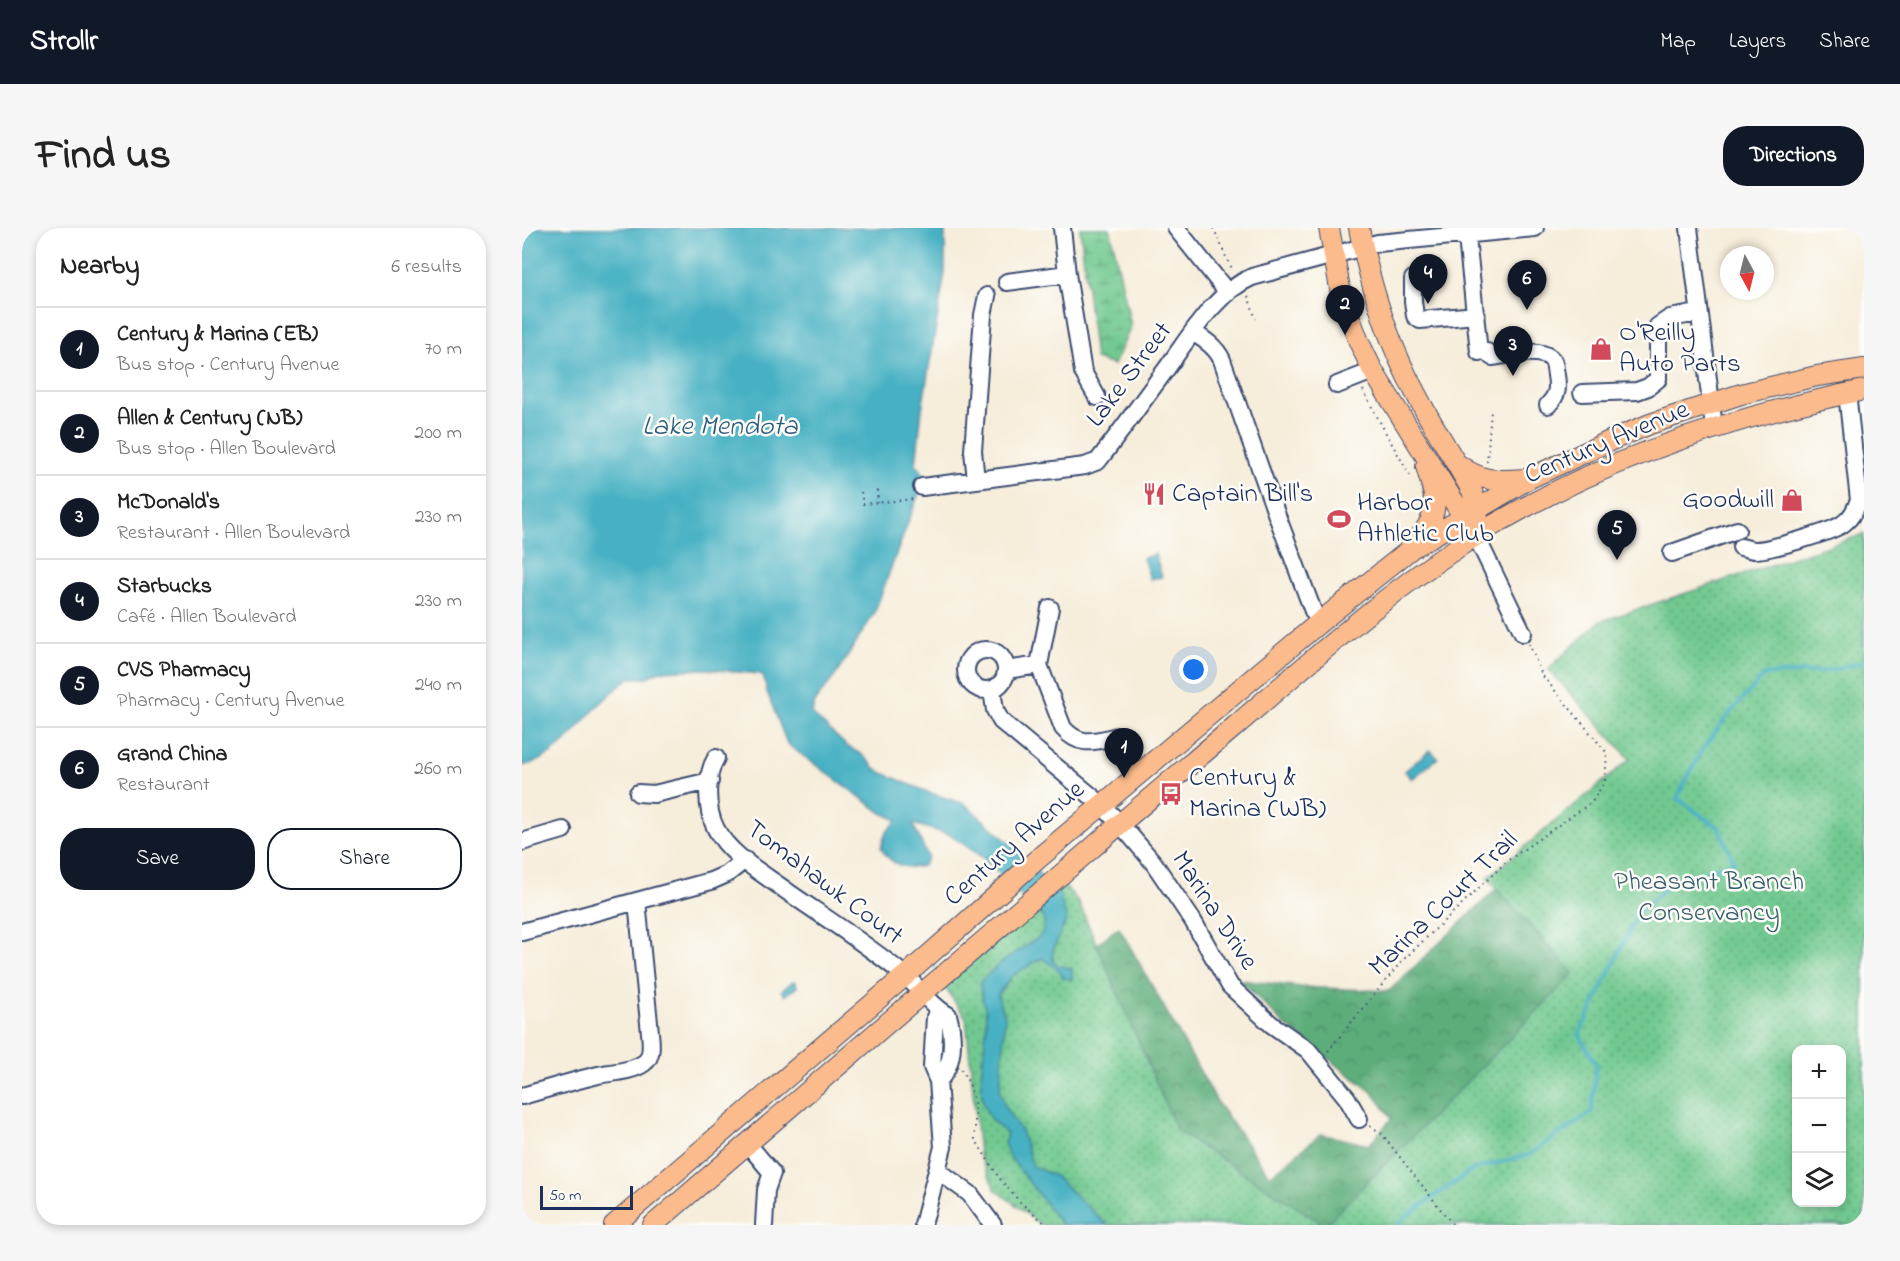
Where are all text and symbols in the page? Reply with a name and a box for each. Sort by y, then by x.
text: Strollr [30,22,98,63]
text: Map [1660,27,1696,57]
text: Layers [1729,27,1786,57]
text: Share [1819,27,1870,57]
text: Find us [36,126,171,187]
button: Directions [1723,126,1864,186]
north arrow [1720,246,1774,300]
text: Nearby [60,248,139,286]
text: 6 results [391,253,462,282]
pin: 4 [1408,254,1448,304]
pin: 6 [1508,260,1546,310]
pin: 2 [1326,285,1364,335]
street label: Lake Street [1077,314,1183,436]
place label: O'Reilly Auto Parts [1619,314,1741,384]
text: Century & Marina (EB) [117,319,318,351]
pin: 3 [1494,326,1532,376]
text: 1 [76,335,83,364]
text: 70 m [425,335,462,364]
shop icon: O'Reilly Auto Parts [1588,336,1614,362]
text: Bus stop · Century Avenue [117,351,339,380]
street label: Century Avenue [1519,390,1696,495]
text: Allen & Century (NB) [117,403,302,435]
water label: Lake Mendota [642,407,799,448]
text: 2 [75,419,84,448]
text: 200 m [414,419,462,448]
text: Bus stop · Allen Boulevard [117,435,336,464]
place label: Captain Bill's [1172,475,1313,514]
restaurant icon: Captain Bill's [1141,481,1167,507]
place label: Goodwill [1682,481,1774,520]
place label: Harbor Athletic Club [1357,484,1494,554]
text: McDonald's [117,487,220,519]
shop icon: Goodwill [1779,487,1805,513]
text: 3 [75,503,84,532]
text: 230 m [415,503,462,532]
sports icon: Harbor Athletic Club [1326,506,1352,532]
pin: 5 [1598,510,1636,560]
text: Restaurant · Allen Boulevard [117,519,350,548]
text: Starbucks [117,571,212,603]
text: 4 [75,587,84,616]
text: 230 m [415,587,462,616]
text: Café · Allen Boulevard [117,603,296,632]
text: CVS Pharmacy [117,655,251,687]
your location [1179,655,1208,684]
text: 5 [74,671,85,700]
text: 240 m [415,671,462,700]
text: Pharmacy · Century Avenue [117,687,344,716]
pin: 1 [1104,728,1144,778]
text: Grand China [117,739,227,771]
text: 6 [75,755,84,784]
text: 260 m [414,755,462,784]
place label: Century & Marina (WB) [1189,759,1326,829]
text: Restaurant [117,771,210,800]
street label: Century Avenue [936,771,1095,916]
bus stop icon: Century & Marina (WB) [1158,781,1184,807]
street label: Tomahawk Court [737,811,911,955]
street label: Marina Court Trail [1360,822,1528,986]
button: Save [60,828,255,890]
button: Share [267,828,462,890]
street label: Marina Drive [1161,844,1268,979]
park label: Pheasant Branch Conservancy [1614,863,1804,933]
map controls [1792,1045,1846,1207]
button: + [1792,1045,1846,1099]
button: − [1792,1099,1846,1153]
button: layers [1792,1153,1846,1207]
scale bar [540,1183,633,1210]
text: 50 m [549,1184,581,1208]

